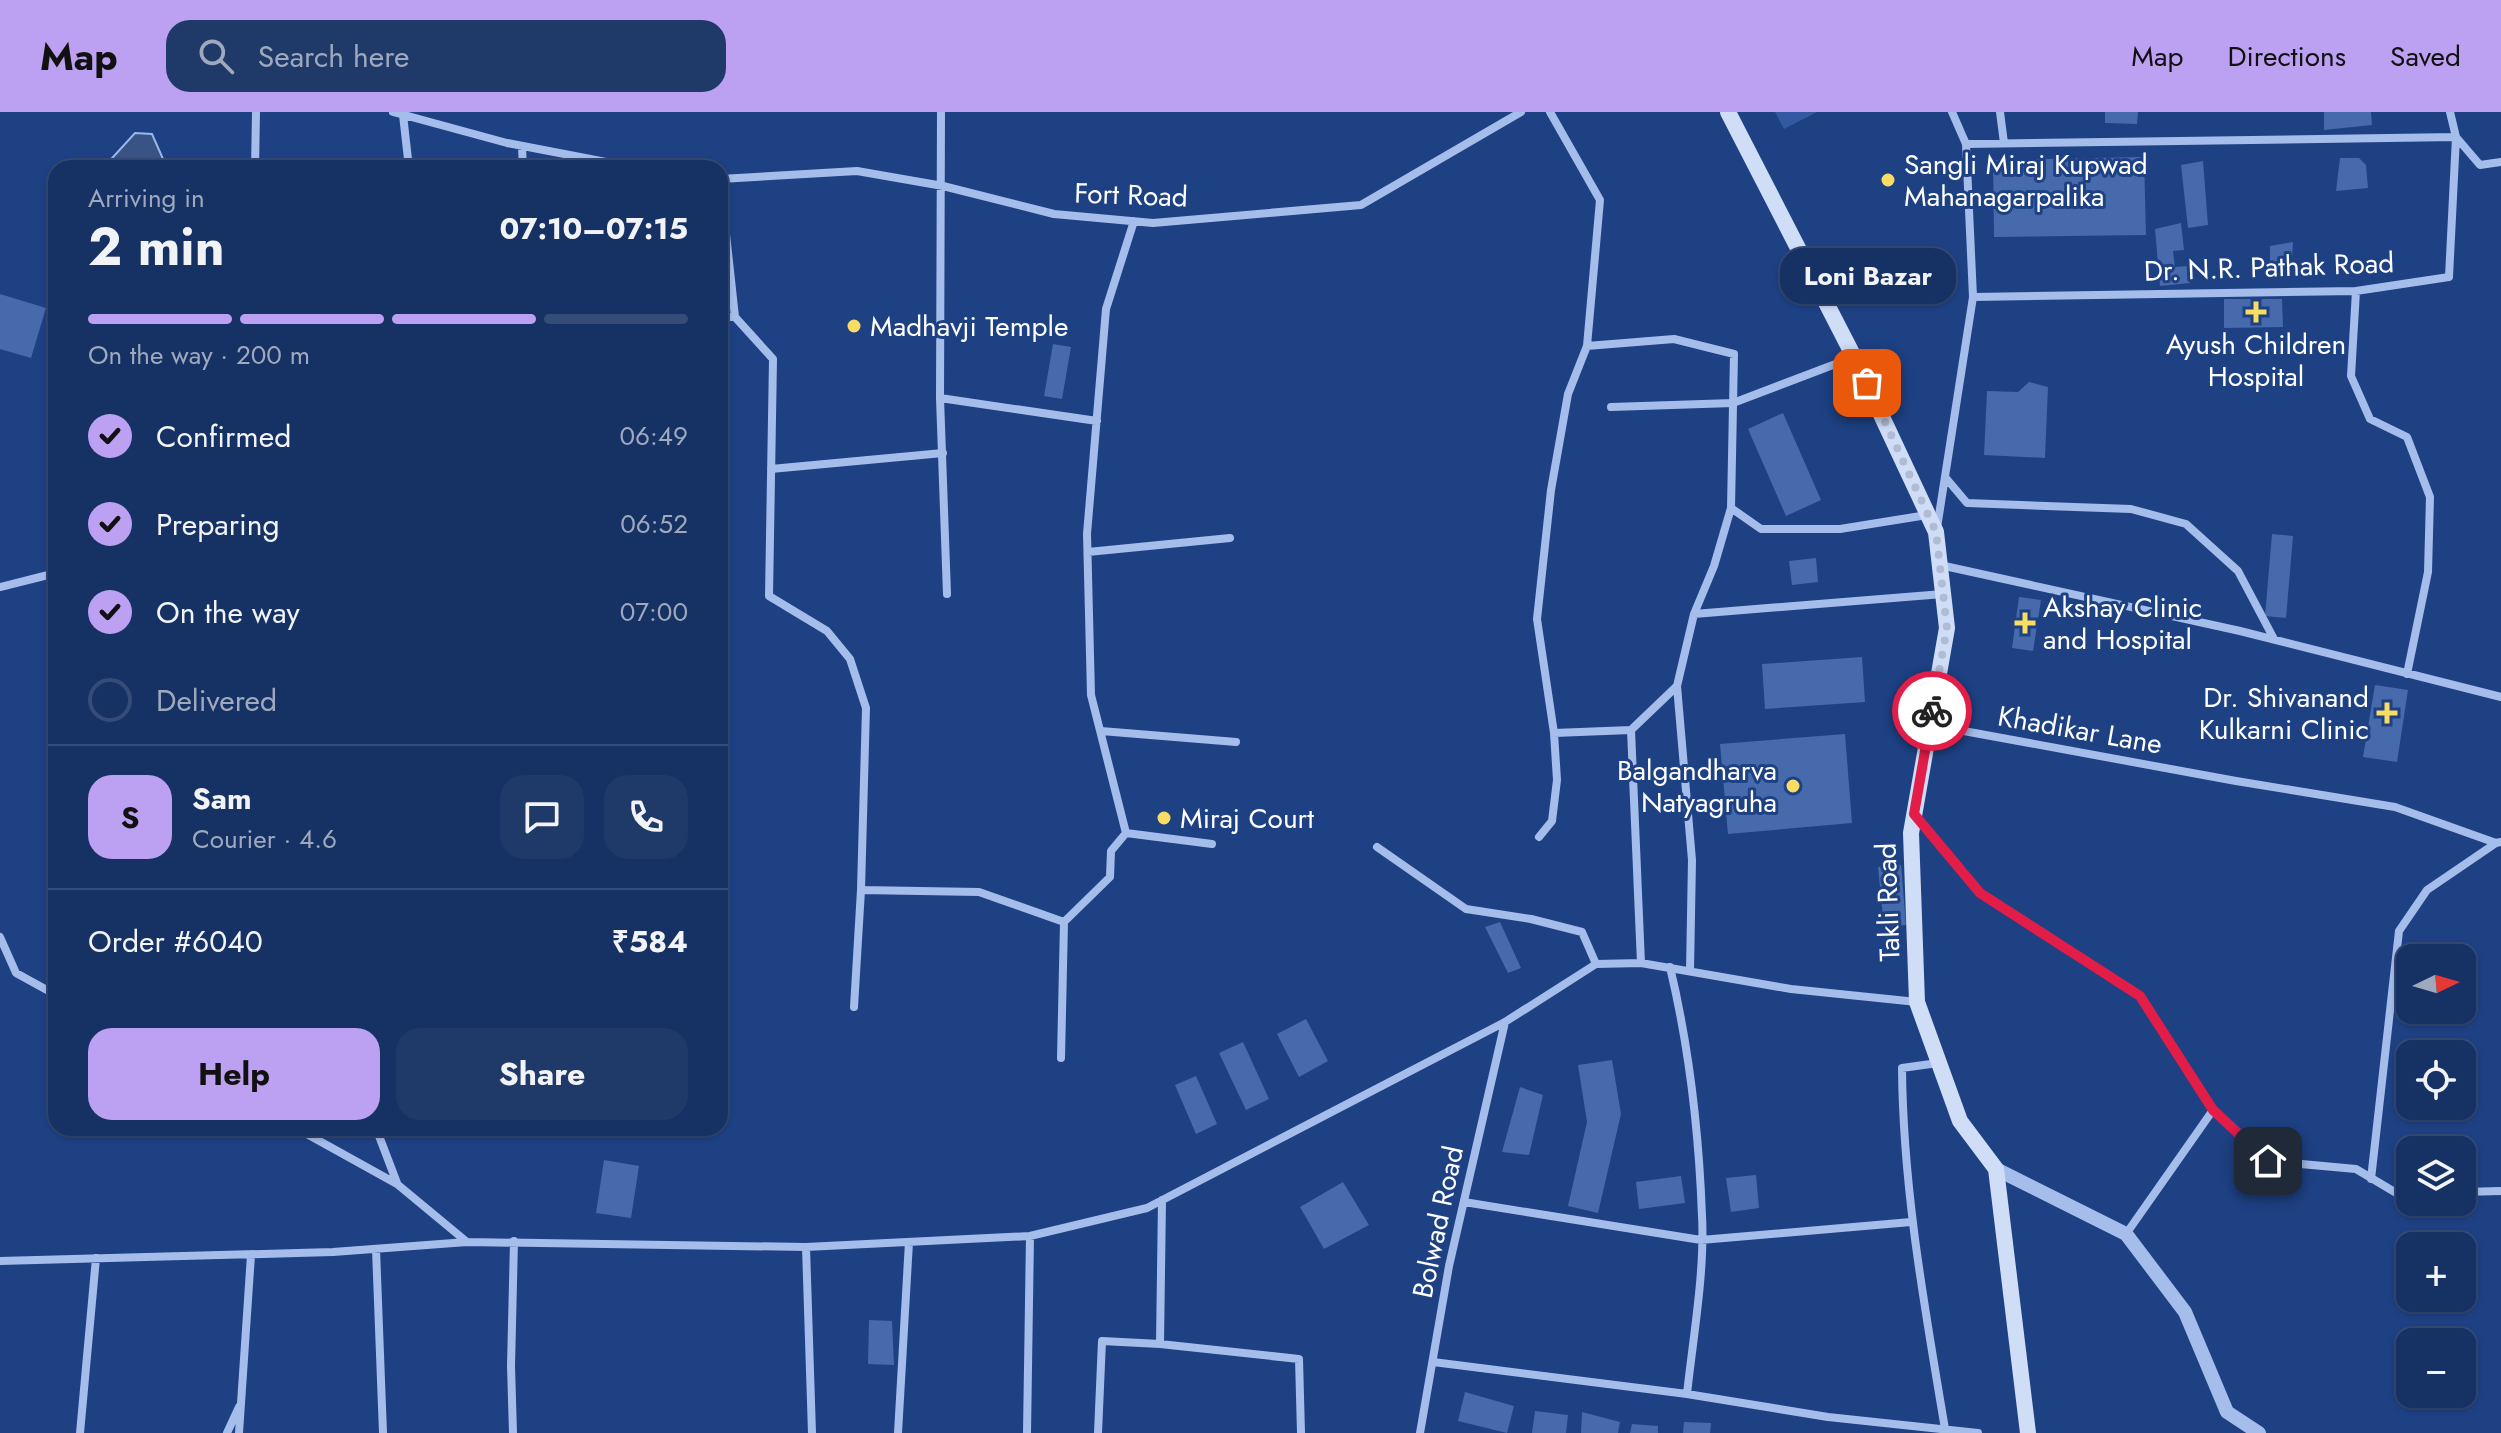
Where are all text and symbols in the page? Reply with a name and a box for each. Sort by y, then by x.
search box [166,20,726,92]
text: Map [40,29,118,84]
icon: search [194,34,238,78]
text: Search here [258,35,410,78]
text: Map [2131,36,2183,77]
text: Directions [2227,36,2346,77]
text: Saved [2390,36,2461,77]
place label: Sangli Miraj Kupwad Mahanagarpalika [1904,144,2148,217]
marker: Sangli Miraj Kupwad Mahanagarpalika [1879,171,1897,189]
street label: Fort Road [1074,173,1188,217]
text: Arriving in [88,179,205,217]
text: 07:10–07:15 [500,207,688,250]
text: 2 min [88,209,225,285]
street label: Dr. N.R. Pathak Road [2143,242,2395,292]
callout: Loni Bazar [1779,247,1955,303]
text: Loni Bazar [1804,257,1932,295]
marker: Ayush Children Hospital [2245,301,2267,323]
place label: Madhavji Temple [870,306,1068,347]
marker: Madhavji Temple [845,317,863,335]
place label: Ayush Children Hospital [2166,324,2346,397]
text: On the way · 200 m [88,336,310,374]
pin [1833,349,1901,417]
icon: bag [1845,361,1889,405]
icon: check [88,414,132,458]
text: Confirmed [156,415,291,458]
text: 06:49 [619,417,688,455]
icon: check [88,502,132,546]
text: Preparing [156,503,280,546]
text: 06:52 [620,505,688,543]
place label: Akshay Clinic and Hospital [2043,587,2202,660]
icon: check [88,590,132,634]
text: On the way [156,591,300,634]
text: 07:00 [620,593,688,631]
marker: Akshay Clinic and Hospital [2014,612,2036,634]
courier [1892,671,1972,751]
place label: Dr. Shivanand Kulkarni Clinic [2199,677,2369,750]
text: Delivered [156,679,277,722]
icon: bike [1910,689,1954,733]
street label: Khadikar Lane [1995,695,2165,765]
marker: Dr. Shivanand Kulkarni Clinic [2376,702,2398,724]
place label: Balgandharva Natyagruha [1617,750,1777,823]
button: chat [500,775,584,859]
button: phone [604,775,688,859]
text: Sam [192,777,252,820]
marker: Balgandharva Natyagruha [1784,777,1802,795]
text: S [121,796,139,839]
place label: Miraj Court [1180,798,1314,839]
marker: Miraj Court [1155,809,1173,827]
text: Courier · 4.6 [192,820,337,858]
street label: Takli Road [1865,842,1911,962]
text: Order #6040 [88,920,263,963]
text: ₹584 [612,920,688,963]
north arrow [2396,944,2476,1024]
map controls [2396,944,2476,1408]
button: Help [88,1028,380,1120]
button: Share [396,1028,688,1120]
button: locate [2396,1040,2476,1120]
pin [2234,1127,2302,1195]
button: layers [2396,1136,2476,1216]
icon: home [2246,1139,2290,1183]
street label: Bolwad Road [1402,1142,1474,1302]
button: + [2396,1232,2476,1312]
button: − [2396,1328,2476,1408]

